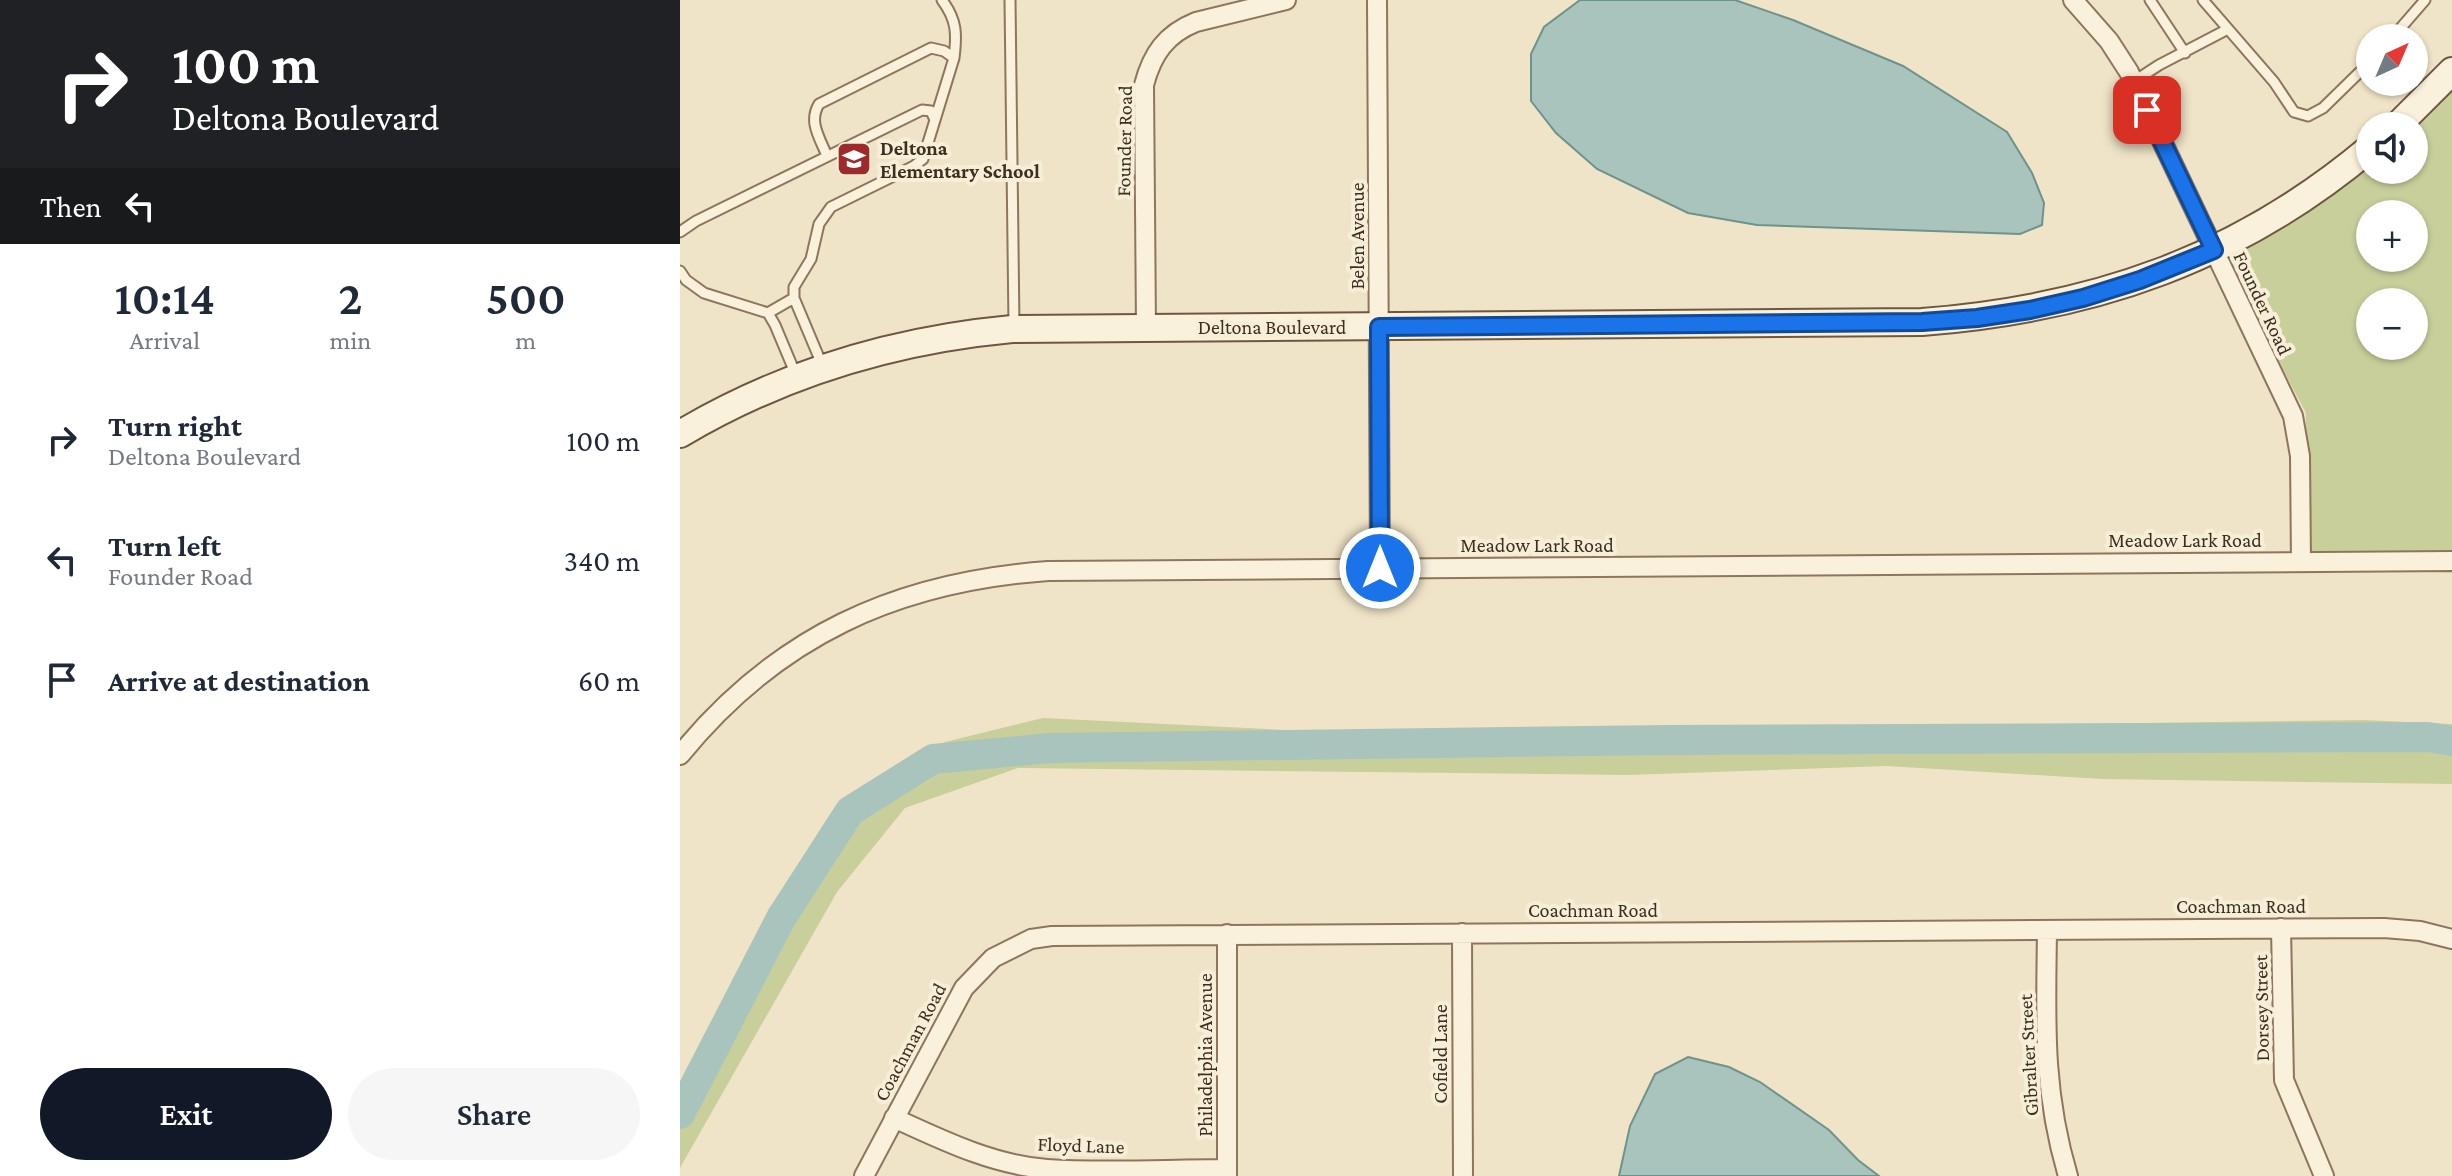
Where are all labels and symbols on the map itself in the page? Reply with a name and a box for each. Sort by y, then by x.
north arrow [2356,24,2428,96]
pin [2113,76,2181,144]
street label: Founder Road [1112,85,1136,197]
place label: Deltona Elementary School [880,137,1040,182]
school or university icon: Deltona Elementary School [835,140,873,178]
street label: Belen Avenue [1346,182,1368,290]
street label: Founder Road [2229,248,2297,359]
street label: Deltona Boulevard [1198,316,1347,338]
position arrow [1338,526,1422,610]
street label: Meadow Lark Road [2108,529,2262,551]
street label: Meadow Lark Road [1460,534,1614,556]
street label: Coachman Road [2176,895,2307,917]
street label: Coachman Road [1528,899,1659,921]
street label: Dorsey Street [2249,954,2274,1062]
street label: Philadelphia Avenue [1194,973,1217,1137]
street label: Coachman Road [870,979,950,1105]
street label: Gibralter Street [2014,993,2042,1117]
street label: Cofield Lane [1429,1004,1451,1104]
street label: Floyd Lane [1037,1132,1125,1159]

